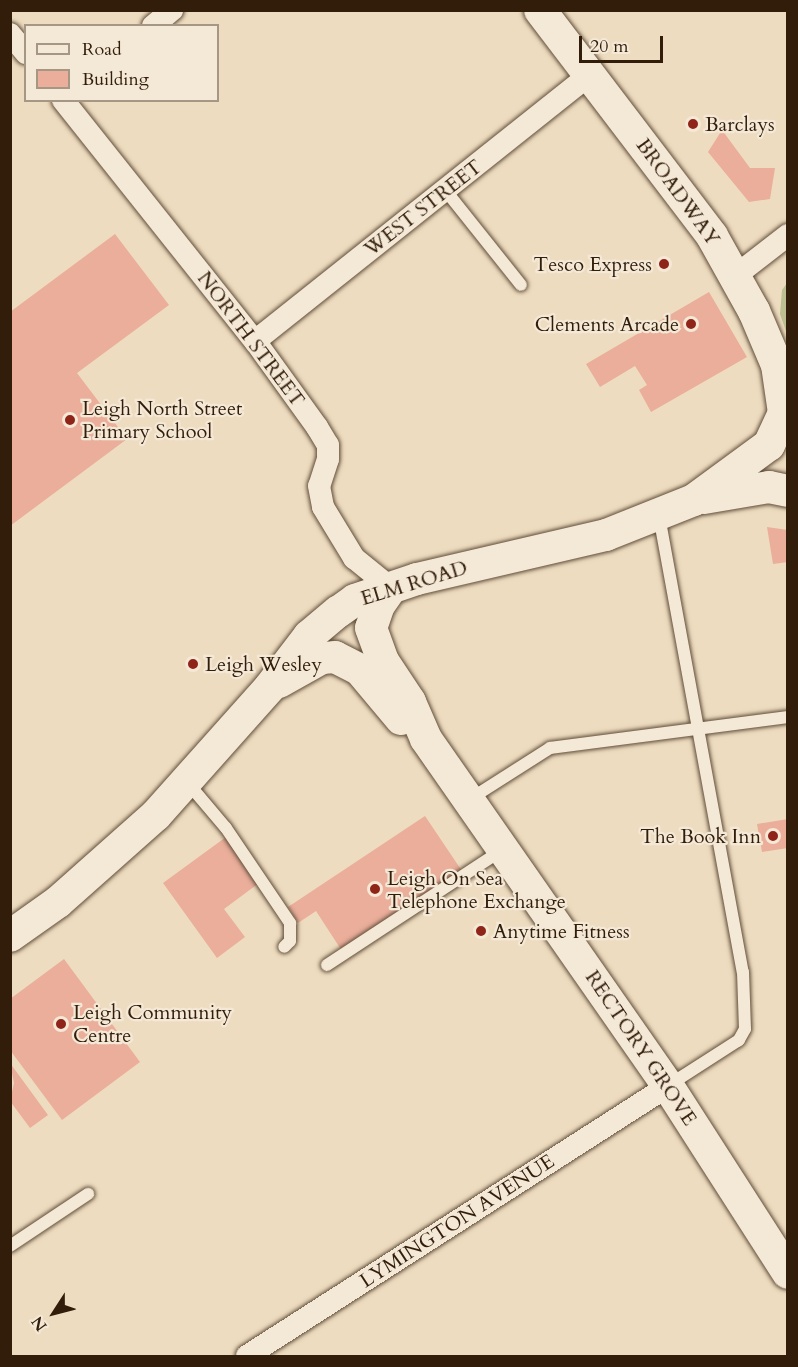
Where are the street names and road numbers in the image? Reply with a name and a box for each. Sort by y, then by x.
street label: BROADWAY [631,134,725,250]
street label: WEST STREET [360,155,486,261]
street label: NORTH STREET [192,267,310,411]
street label: ELM ROAD [358,555,470,611]
street label: RECTORY GROVE [580,966,702,1130]
street label: LYMINGTON AVENUE [355,1149,559,1293]

